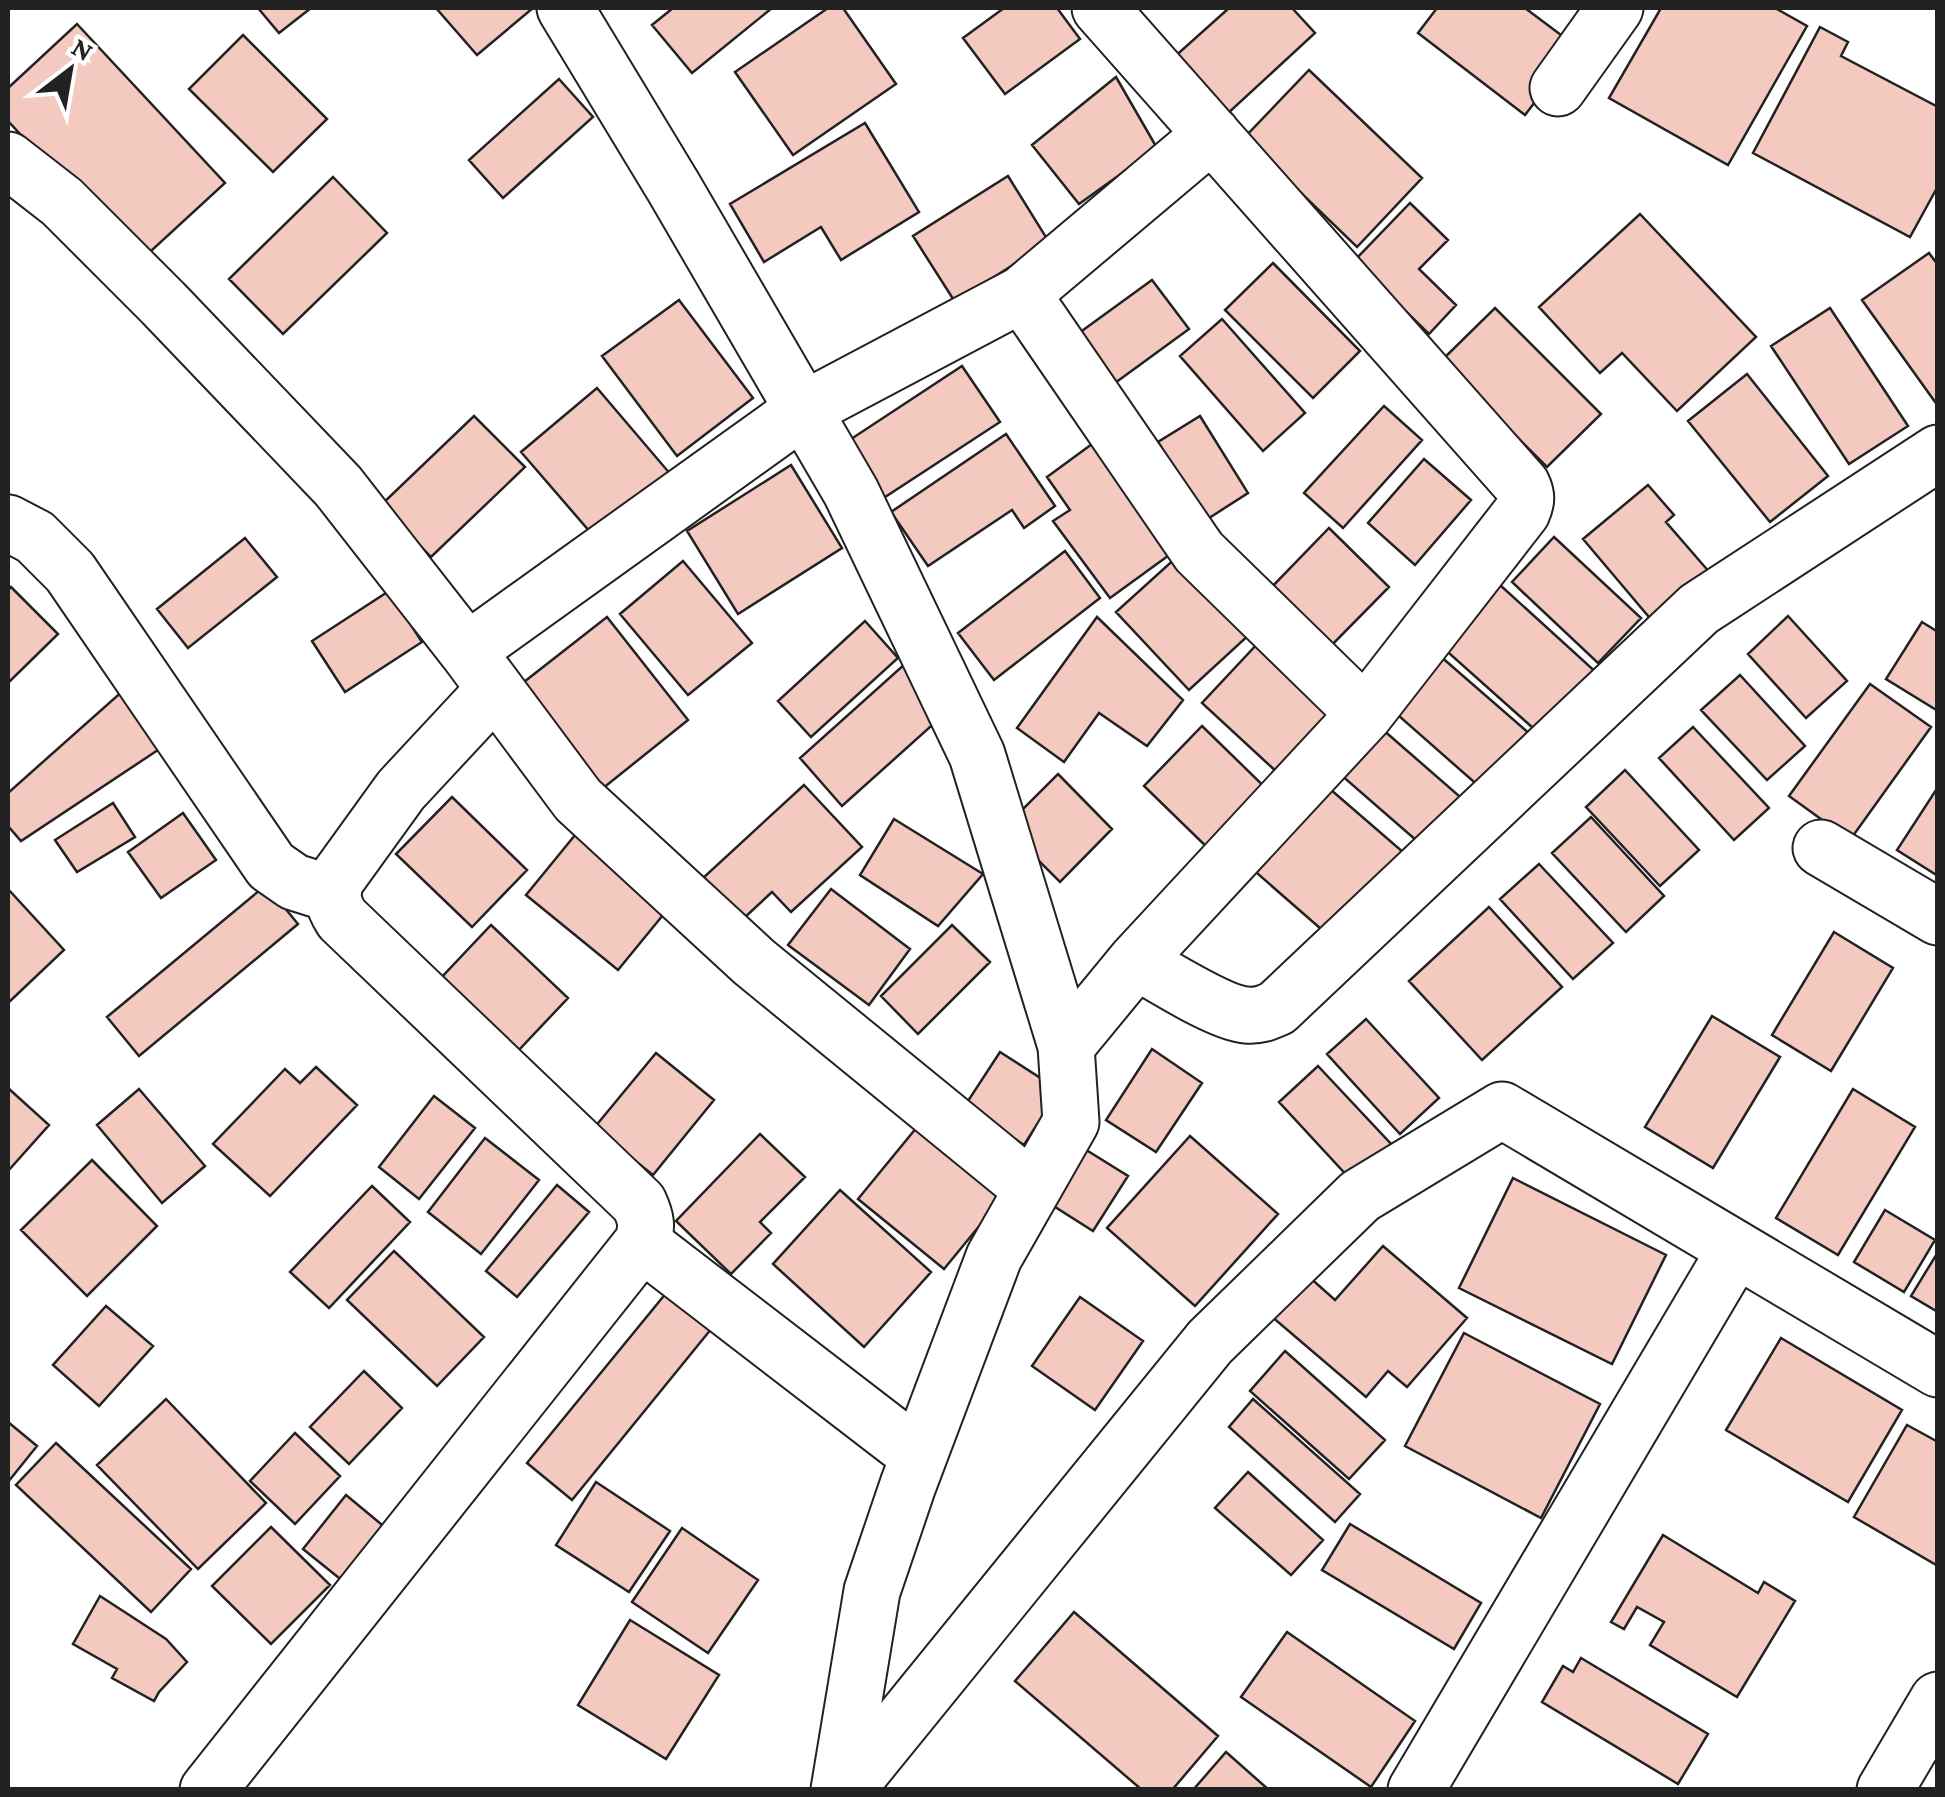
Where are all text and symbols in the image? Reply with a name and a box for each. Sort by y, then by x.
north arrow [20,20,120,120]
text: N [66,31,99,67]

